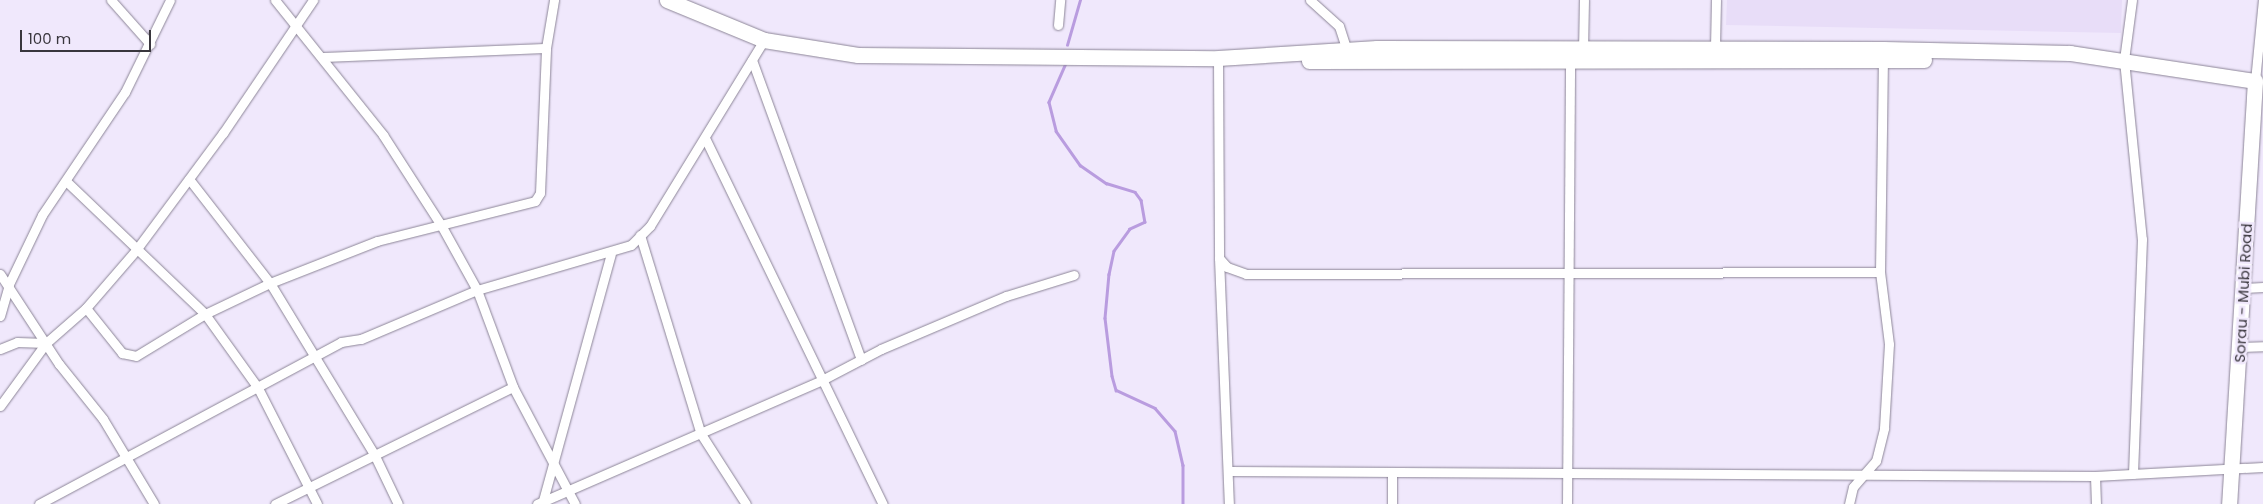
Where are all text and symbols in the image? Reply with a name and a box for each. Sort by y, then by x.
scale bar [22,20,154,52]
text: 100 m [28,28,71,49]
street label: Sorau - Mubi Road [2230,223,2256,363]

